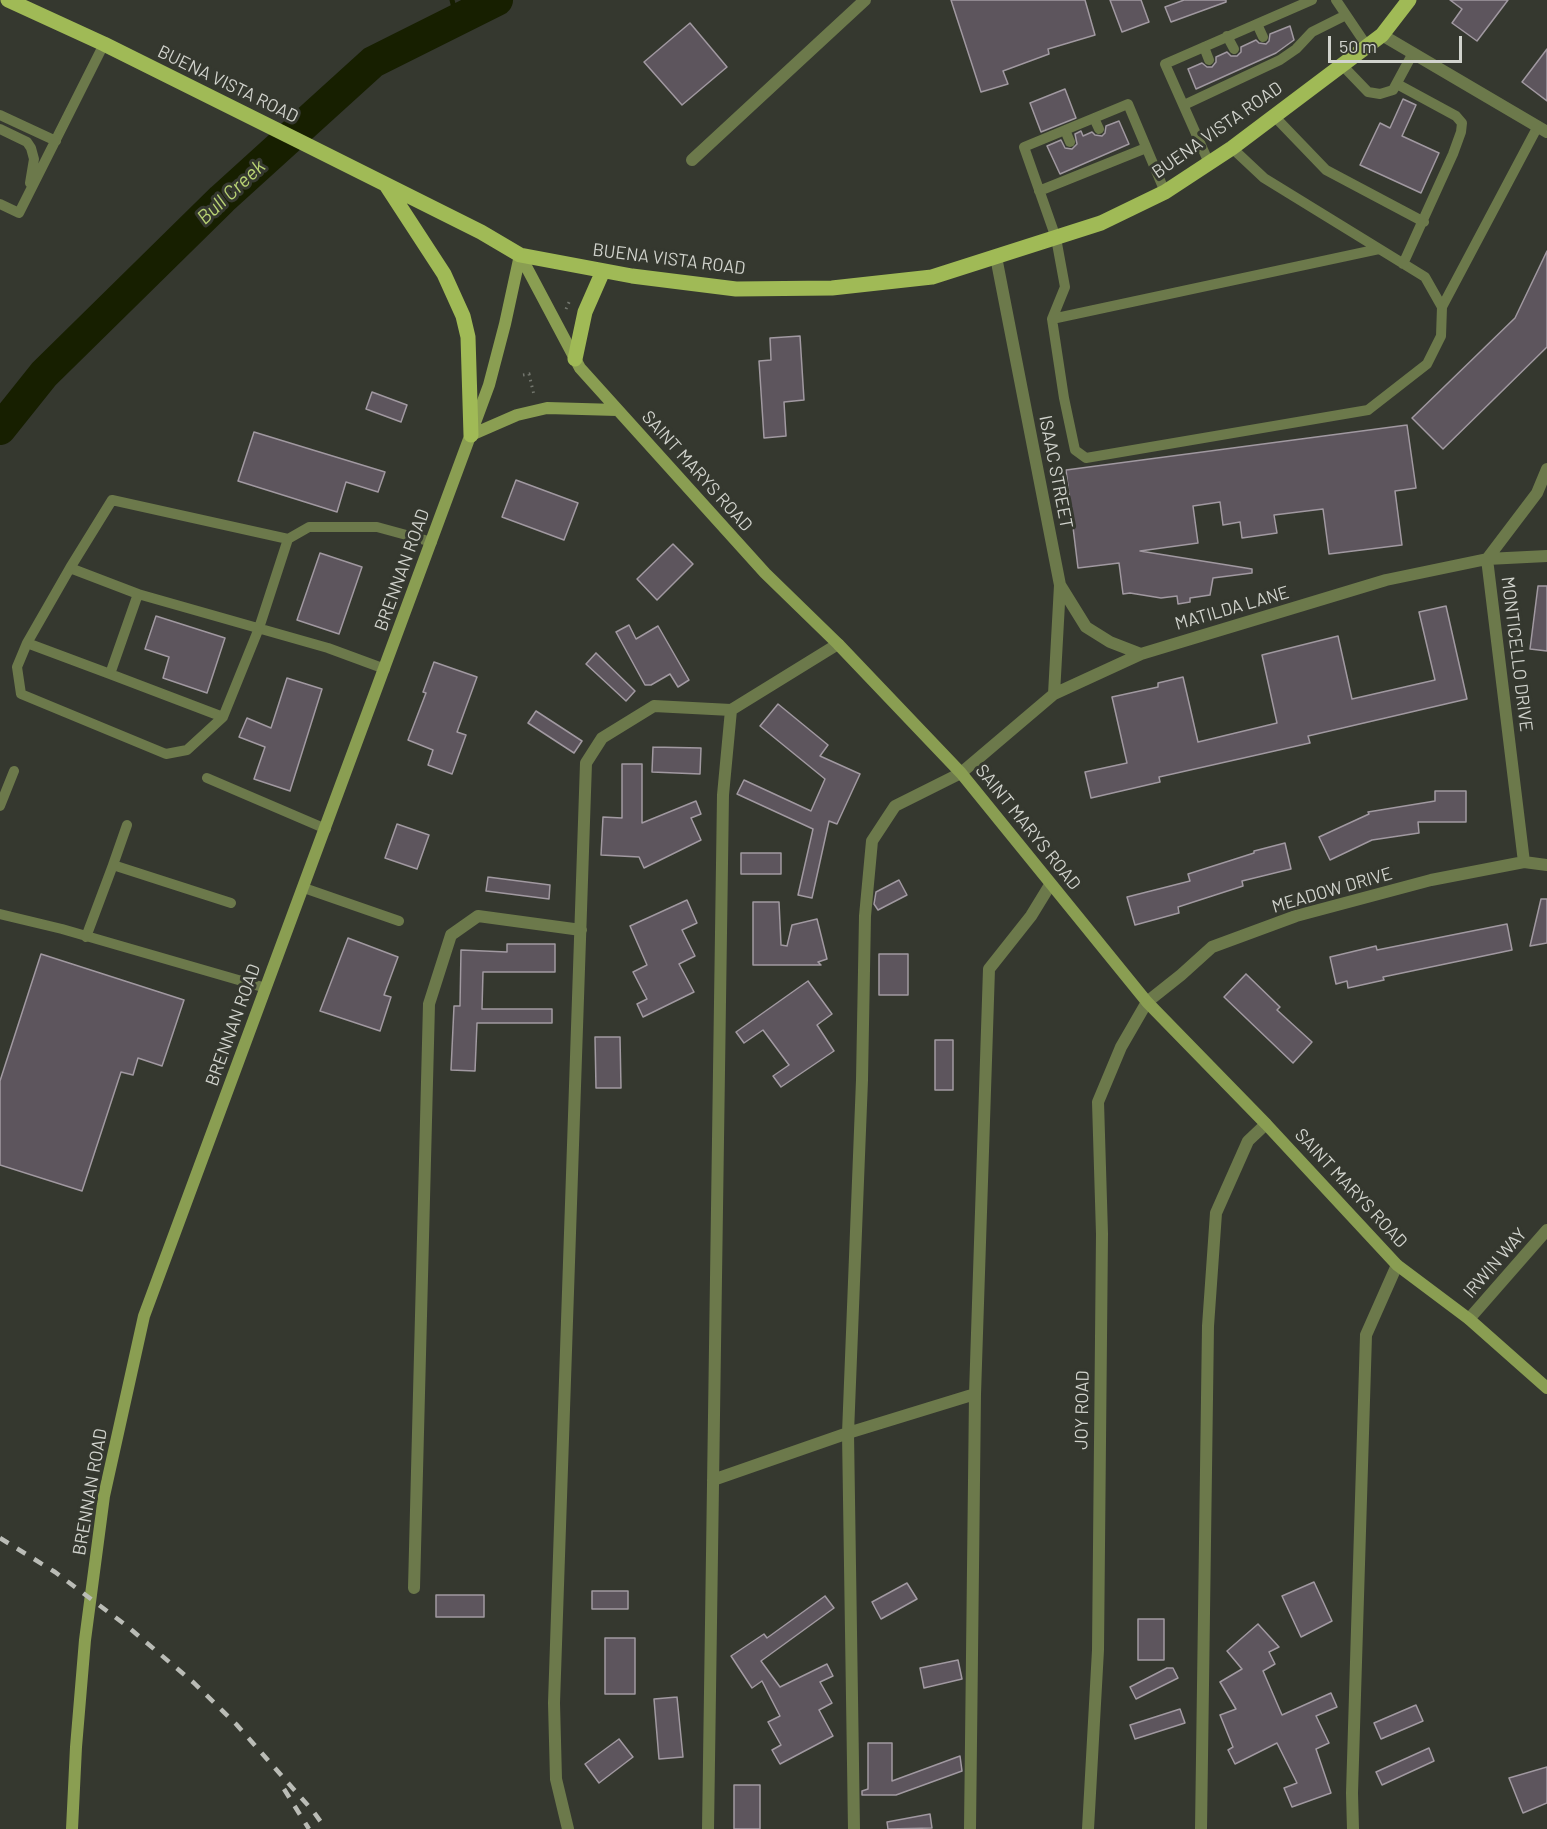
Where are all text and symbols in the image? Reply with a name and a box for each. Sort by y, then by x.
scale bar [1331,24,1464,62]
text: 50 m [1339,35,1377,57]
street label: BUENA VISTA ROAD [154,41,302,127]
street label: BUENA VISTA ROAD [1148,77,1286,183]
water label: Bull Creek [192,155,270,229]
street label: BUENA VISTA ROAD [591,239,747,279]
street label: SAINT MARYS ROAD [637,406,757,536]
street label: ISAAC STREET [1034,414,1078,530]
street label: BRENNAN ROAD [370,506,434,634]
street label: MONTICELLO DRIVE [1497,575,1537,733]
street label: MATILDA LANE [1172,581,1292,635]
street label: SAINT MARYS ROAD [971,760,1085,894]
street label: MEADOW DRIVE [1269,862,1395,918]
street label: BRENNAN ROAD [201,961,265,1089]
street label: SAINT MARYS ROAD [1290,1124,1412,1252]
street label: IRWIN WAY [1459,1224,1531,1302]
street label: JOY ROAD [1071,1370,1093,1450]
street label: BRENNAN ROAD [68,1427,112,1557]

